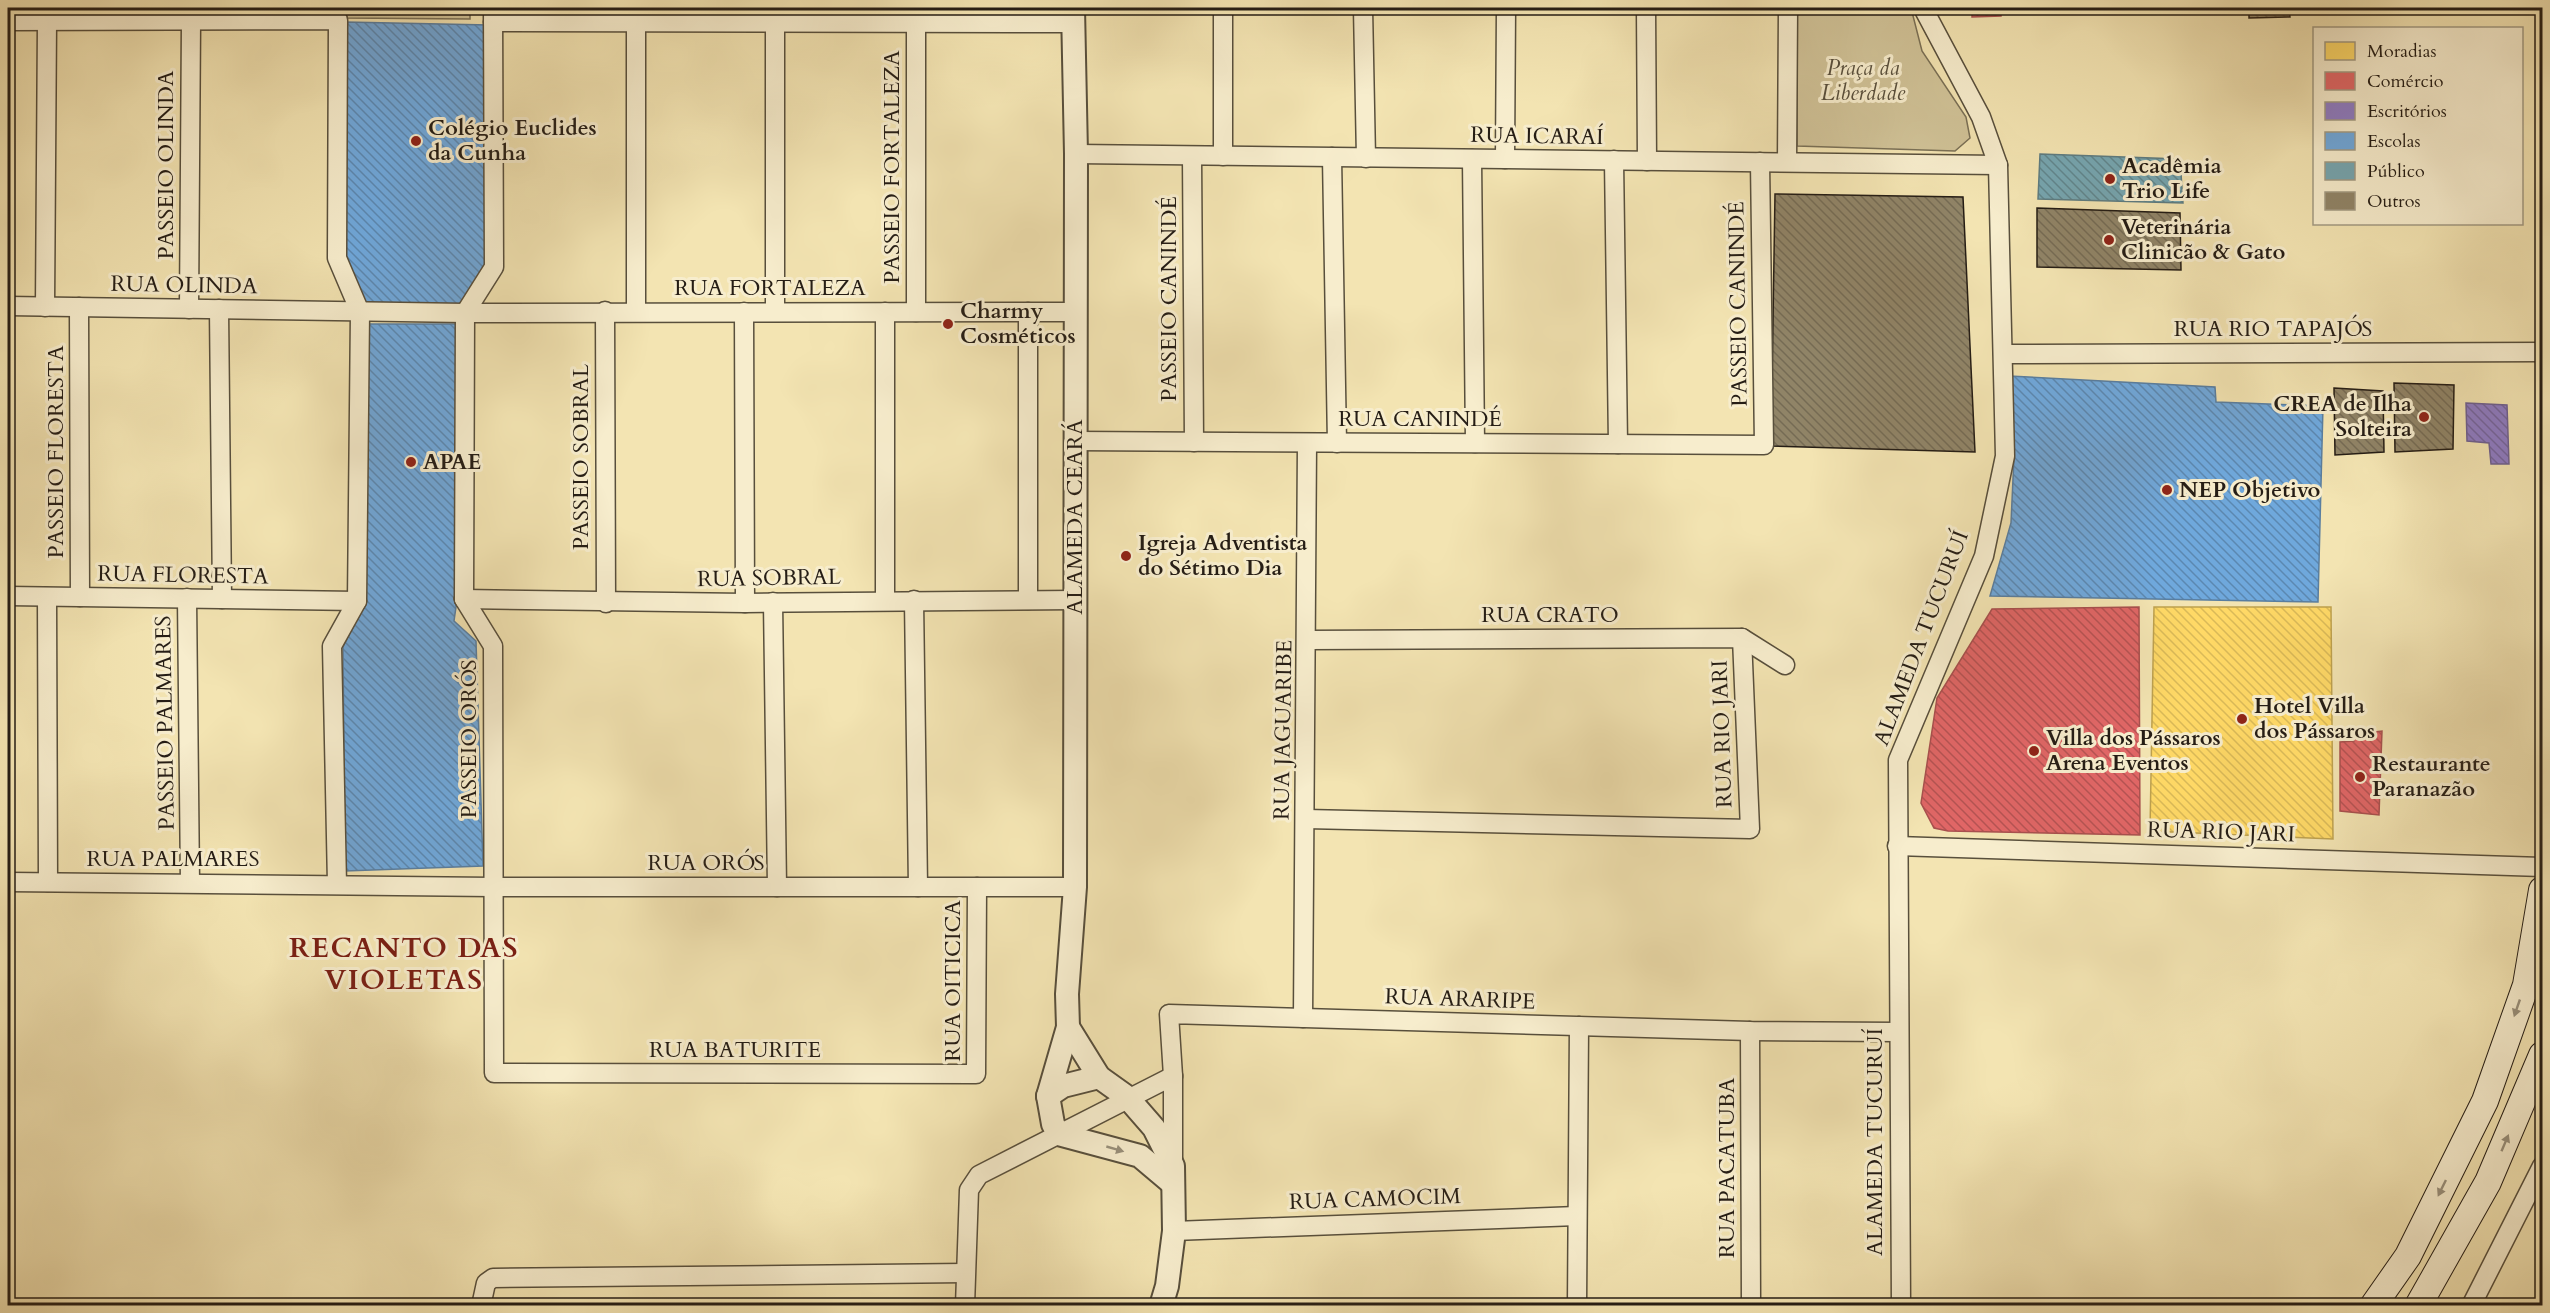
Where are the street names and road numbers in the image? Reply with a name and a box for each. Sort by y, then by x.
street label: PASSEIO FORTALEZA [877,50,907,284]
street label: PASSEIO OLINDA [151,70,181,259]
street label: RUA ICARAÍ [1470,120,1604,152]
street label: PASSEIO CANINDÉ [1154,196,1184,402]
street label: PASSEIO CANINDÉ [1721,201,1755,407]
street label: RUA OLINDA [110,269,258,301]
street label: RUA FORTALEZA [674,273,866,303]
street label: RUA RIO TAPAJÓS [2174,314,2372,344]
street label: PASSEIO FLORESTA [41,345,71,559]
street label: PASSEIO SOBRAL [566,363,596,550]
street label: RUA CANINDÉ [1338,404,1502,434]
street label: ALAMEDA CEARÁ [1060,419,1090,615]
street label: ALAMEDA TUCURUÍ [1866,526,1976,750]
street label: RUA FLORESTA [97,559,269,591]
street label: RUA SOBRAL [697,562,842,594]
street label: RUA CRATO [1481,600,1619,630]
street label: PASSEIO PALMARES [148,615,182,831]
street label: RUA JAGUARIBE [1266,640,1300,820]
street label: PASSEIO ORÓS [454,659,484,819]
street label: RUA RIO JARI [1704,659,1740,809]
street label: RUA RIO JARI [2146,814,2296,850]
street label: RUA PALMARES [87,844,259,874]
street label: RUA ORÓS [647,848,765,878]
street label: RUA OITICICA [938,900,968,1062]
street label: RUA ARARIPE [1384,981,1536,1017]
street label: ALAMEDA TUCURUÍ [1860,1028,1890,1256]
street label: RUA BATURITE [649,1035,821,1065]
street label: RUA PACATUBA [1712,1077,1742,1258]
street label: RUA CAMOCIM [1289,1181,1462,1217]

